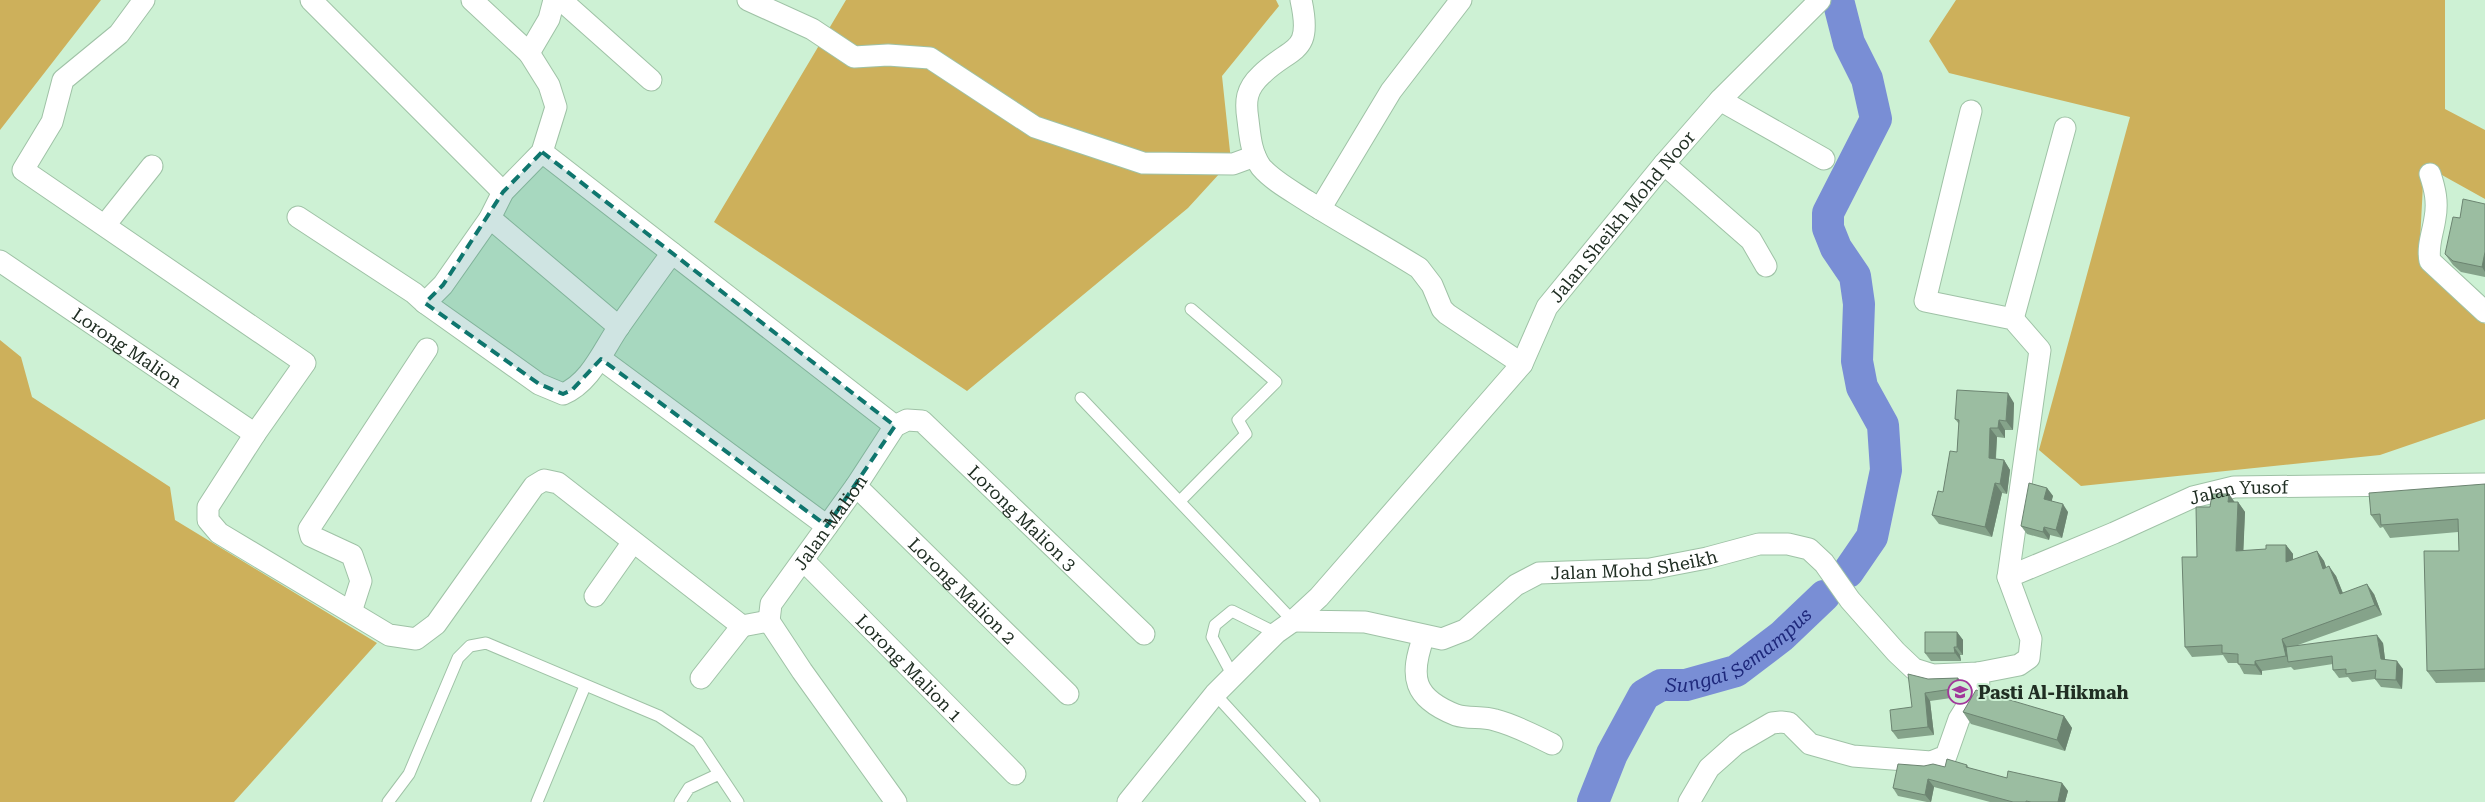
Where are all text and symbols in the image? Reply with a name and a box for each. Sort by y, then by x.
street label: Jalan Sheikh Mohd Noor [1545,126,1699,306]
street label: Lorong Malion [69,303,187,392]
street label: Lorong Malion 3 [964,461,1081,574]
street label: Jalan Malion [789,470,871,574]
street label: Jalan Yusof [2187,476,2289,508]
street label: Lorong Malion 2 [904,533,1021,648]
street label: Jalan Mohd Sheikh [1550,545,1720,583]
water label: Sungai Semampus [1664,603,1816,697]
street label: Lorong Malion 1 [852,610,967,726]
school or university icon: Pasti Al-Hikmah [1947,679,1973,705]
place label: Pasti Al-Hikmah [1978,682,2128,703]

